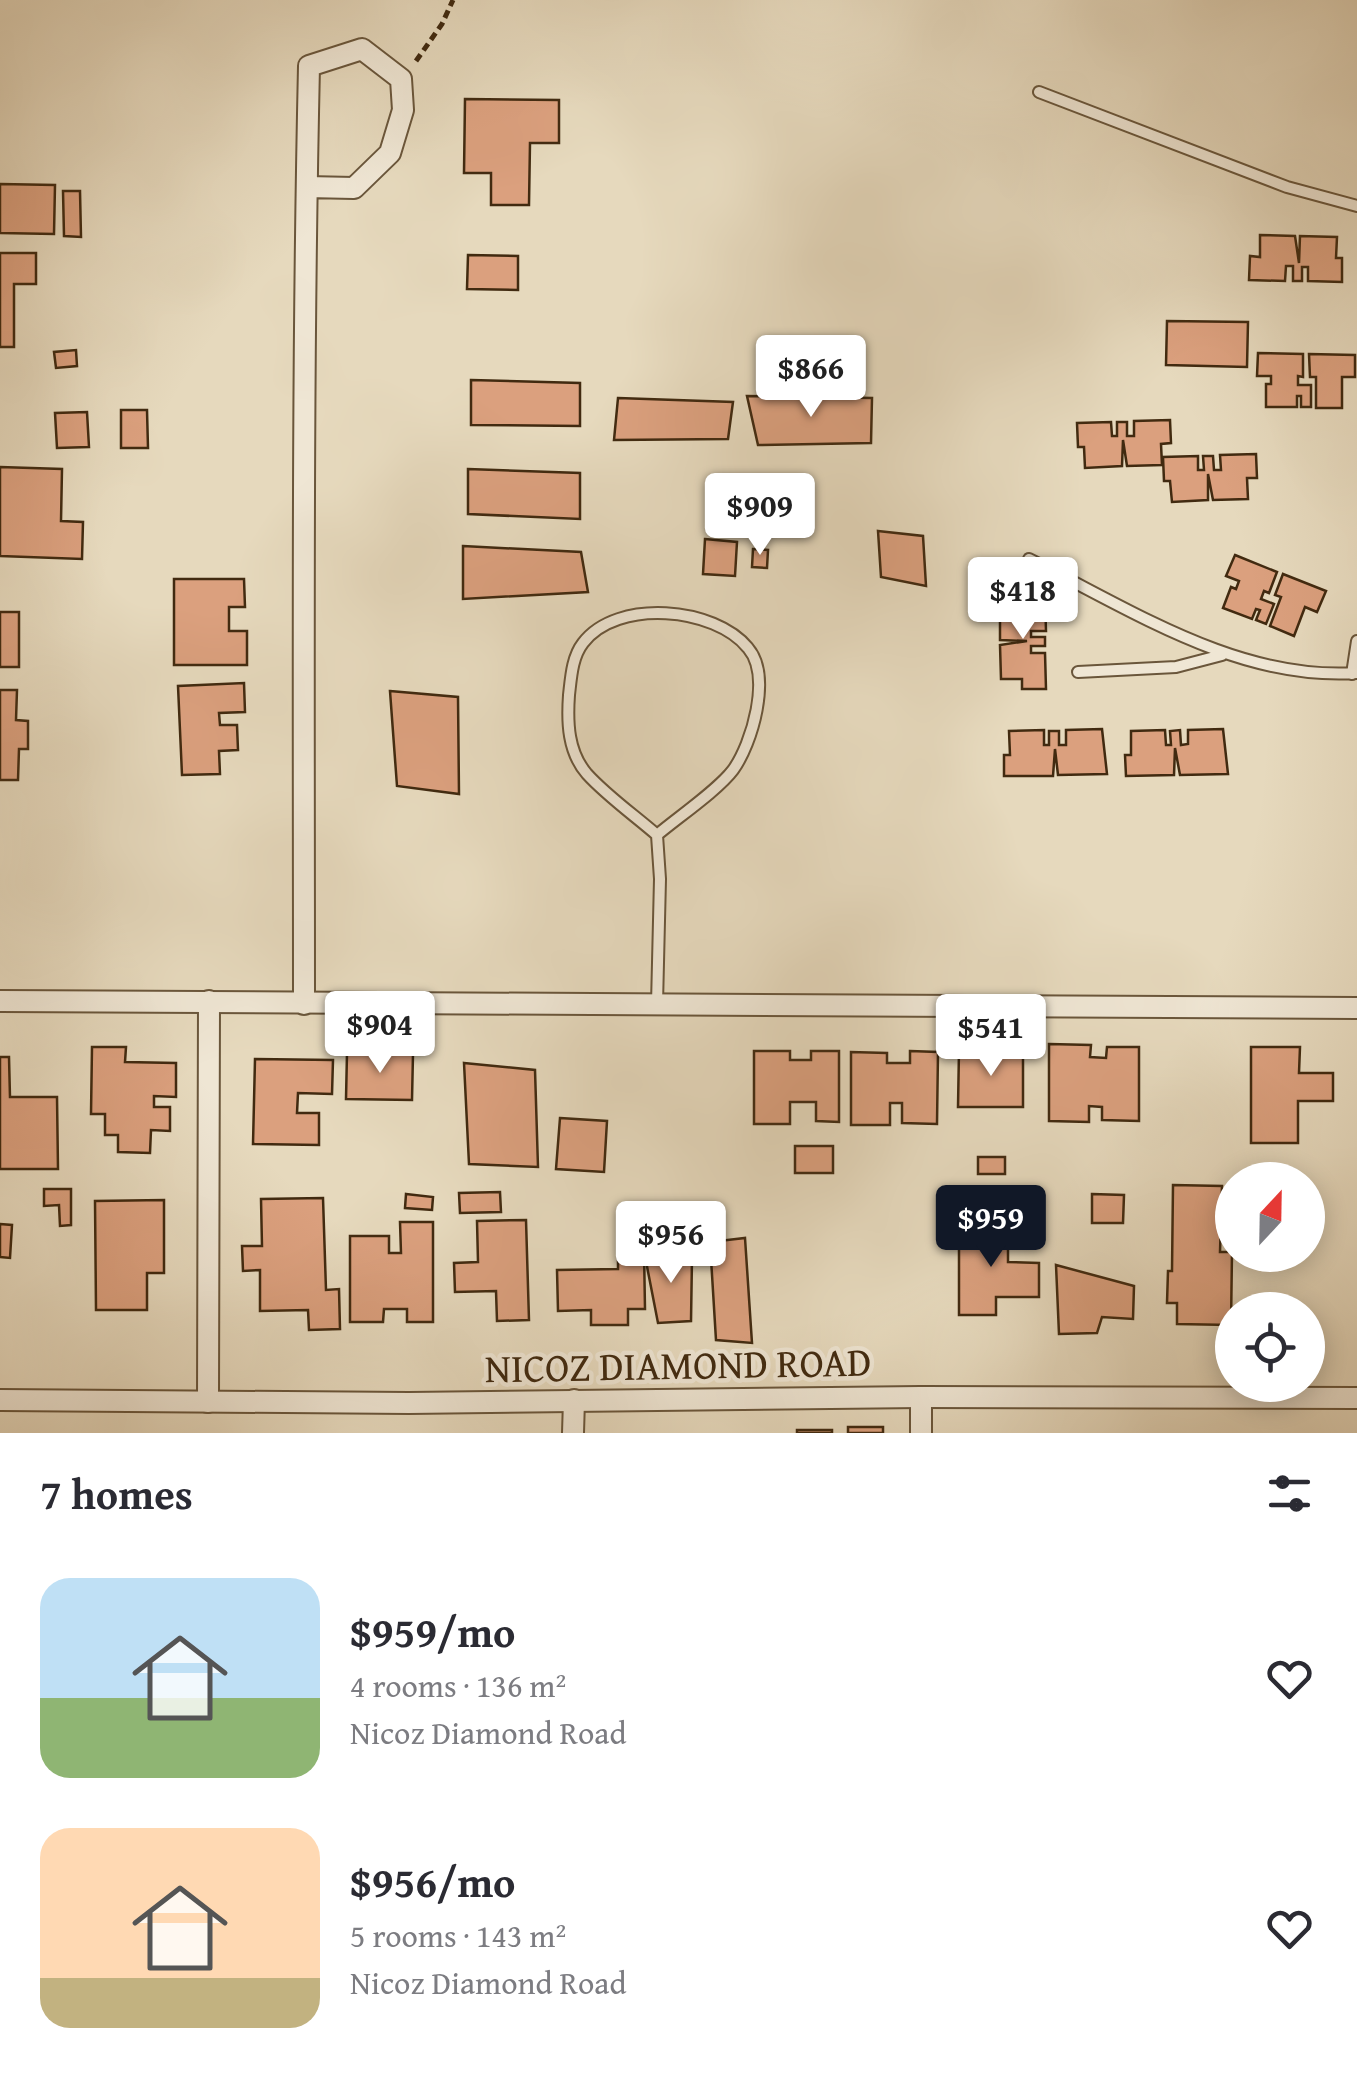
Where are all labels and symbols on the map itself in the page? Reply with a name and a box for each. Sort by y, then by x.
pin: $866 [752,335,870,420]
pin: $909 [701,473,819,558]
pin: $418 [964,557,1082,642]
pin: $904 [321,991,439,1076]
pin: $541 [932,994,1050,1079]
north arrow [1215,1162,1325,1272]
pin: $959 [932,1185,1050,1270]
pin: $956 [612,1201,730,1286]
street label: NICOZ DIAMOND ROAD [484,1332,872,1397]

